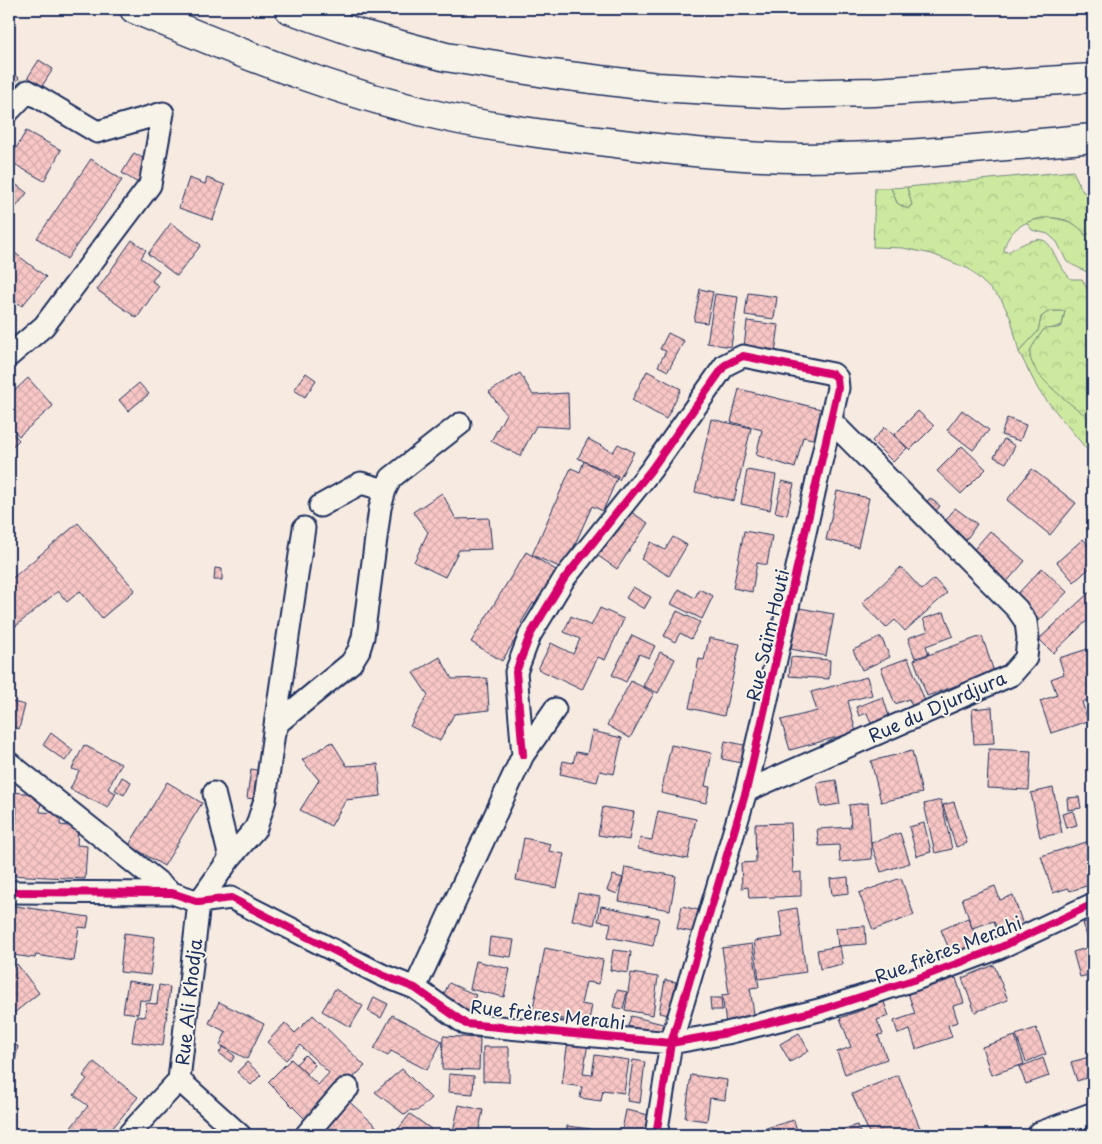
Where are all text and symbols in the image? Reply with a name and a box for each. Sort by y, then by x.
street label: Rue Saïm Houti [739,566,795,704]
street label: Rue du Djurdjura [864,664,1010,748]
street label: Rue frères Merahi [870,909,1026,989]
street label: Rue Ali Khodja [168,937,208,1067]
street label: Rue frères Merahi [469,992,627,1036]

